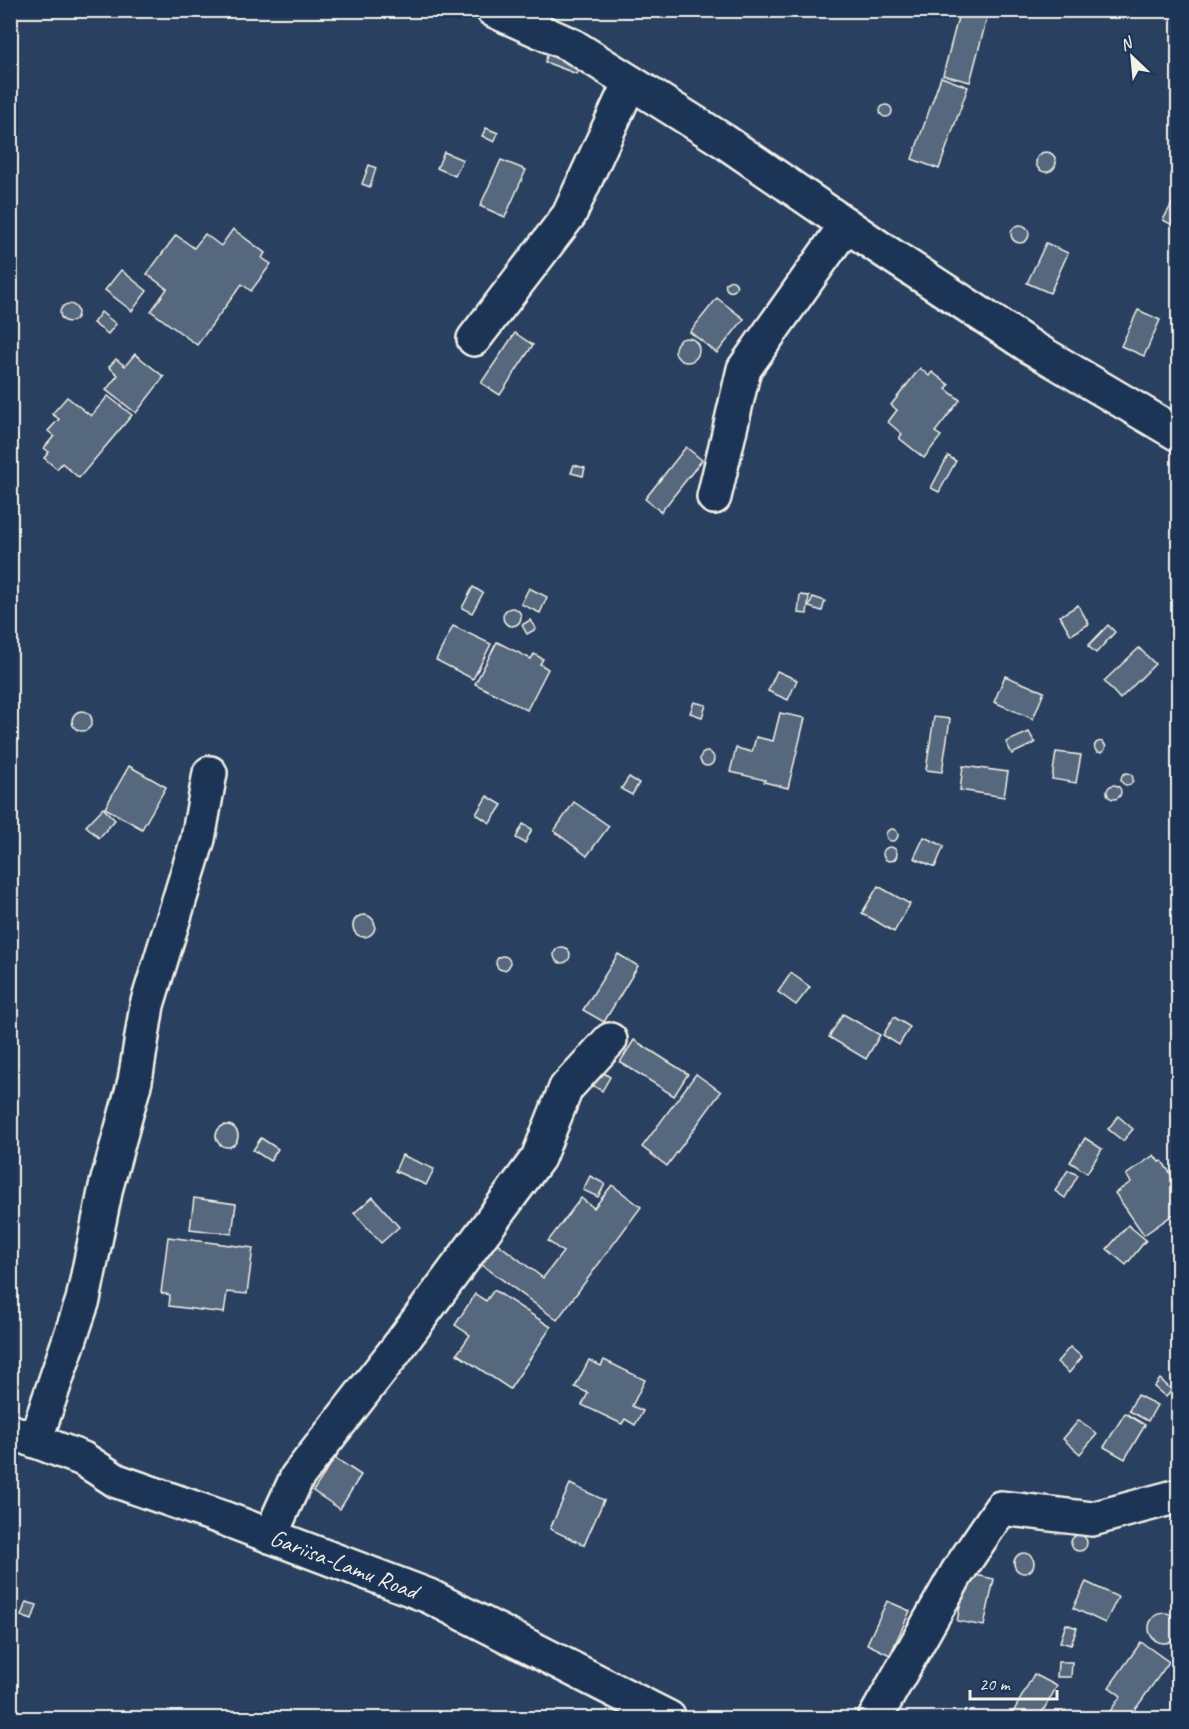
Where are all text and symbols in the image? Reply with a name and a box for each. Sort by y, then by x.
north arrow [1102,27,1162,87]
text: N [1117,32,1137,56]
street label: Gariisa-Lamu Road [266,1522,425,1607]
scale bar [970,1663,1057,1701]
text: 20 m [979,1673,1012,1695]

